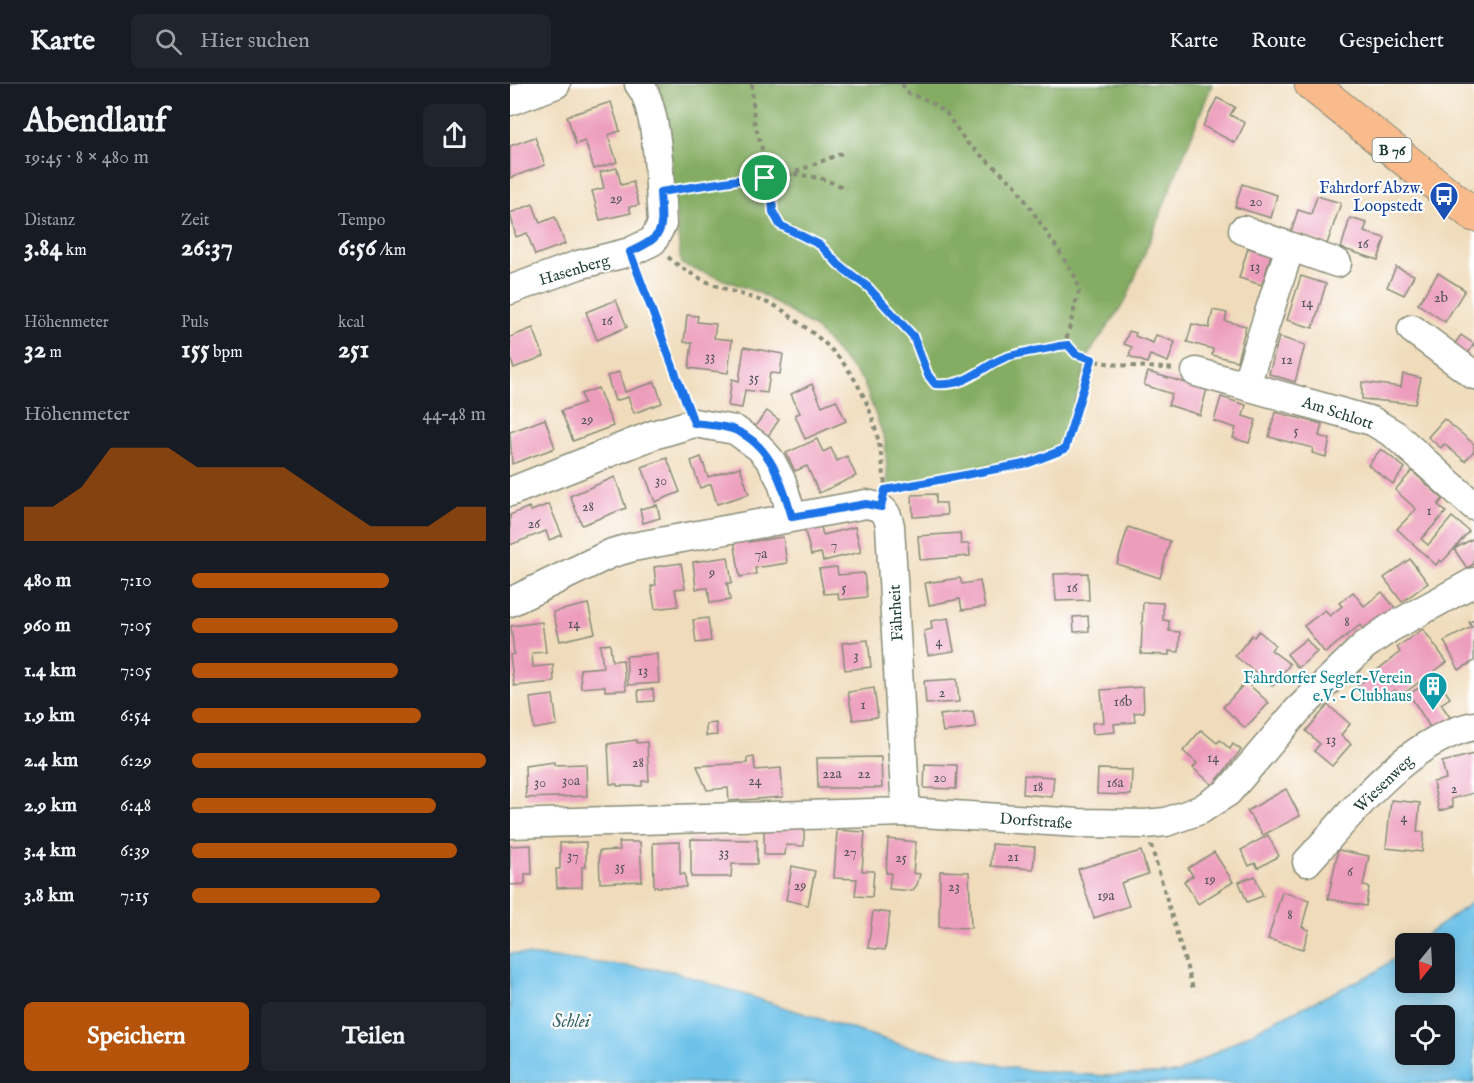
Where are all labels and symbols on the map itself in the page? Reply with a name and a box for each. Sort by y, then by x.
road number: B 76 [1372,138,1412,162]
pin [739,152,790,203]
place label: Fahrdorf Abzw. Loopstedt [1319,179,1424,217]
bus stop icon: Fahrdorf Abzw. Loopstedt [1428,180,1460,222]
house number: 29 [610,190,622,208]
house number: 20 [1249,193,1263,211]
house number: 16 [1357,235,1370,253]
street label: Hasenberg [537,251,613,291]
house number: 13 [1250,258,1260,276]
house number: 2b [1434,289,1448,307]
house number: 14 [1301,294,1313,312]
house number: 16 [601,312,614,330]
house number: 33 [705,348,715,366]
house number: 12 [1281,351,1293,369]
house number: 35 [749,369,759,387]
street label: Am Schlott [1298,393,1376,435]
house number: 29 [581,411,593,429]
house number: 5 [1293,422,1299,440]
house number: 30 [655,472,667,490]
house number: 28 [582,498,594,516]
house number: 1 [1426,502,1432,520]
house number: 26 [528,515,541,533]
house number: 7 [831,536,837,554]
house number: 7a [755,545,768,563]
house number: 9 [708,564,715,582]
house number: 5 [841,579,847,597]
house number: 16 [1066,579,1079,597]
street label: Fährheit [885,583,908,642]
house number: 8 [1344,613,1350,631]
house number: 14 [568,615,580,633]
house number: 4 [936,633,943,651]
house number: 3 [853,647,859,665]
house number: 13 [638,662,648,680]
place label: Fahrdorfer Segler-Verein e.V. - Clubhaus [1243,669,1412,707]
building icon: Fahrdorfer Segler-Verein e.V. - Clubhaus [1417,670,1449,712]
house number: 2 [939,684,946,702]
house number: 16b [1114,693,1132,711]
house number: 1 [860,696,866,714]
house number: 13 [1326,731,1336,749]
house number: 14 [1207,749,1219,767]
street label: Wiesenweg [1351,751,1418,818]
house number: 28 [632,754,644,772]
house number: 22a [822,765,843,783]
house number: 22 [857,765,871,783]
house number: 20 [933,769,947,787]
house number: 30a [562,772,581,790]
house number: 24 [748,772,762,790]
house number: 30 [534,774,546,792]
house number: 16a [1106,774,1125,792]
house number: 18 [1033,778,1043,796]
house number: 2 [1451,780,1458,798]
street label: Dorfstraße [999,809,1073,835]
house number: 4 [1401,809,1408,827]
house number: 27 [844,843,856,861]
house number: 33 [719,844,729,862]
house number: 37 [567,847,579,865]
house number: 21 [1007,848,1019,866]
house number: 25 [895,849,907,867]
house number: 35 [615,858,625,876]
house number: 6 [1347,863,1354,881]
house number: 19 [1204,871,1216,889]
house number: 29 [794,877,806,895]
house number: 23 [948,878,960,896]
house number: 19a [1097,887,1116,905]
house number: 8 [1287,906,1293,924]
north arrow [1395,933,1455,993]
water label: Schlei [552,1011,592,1034]

